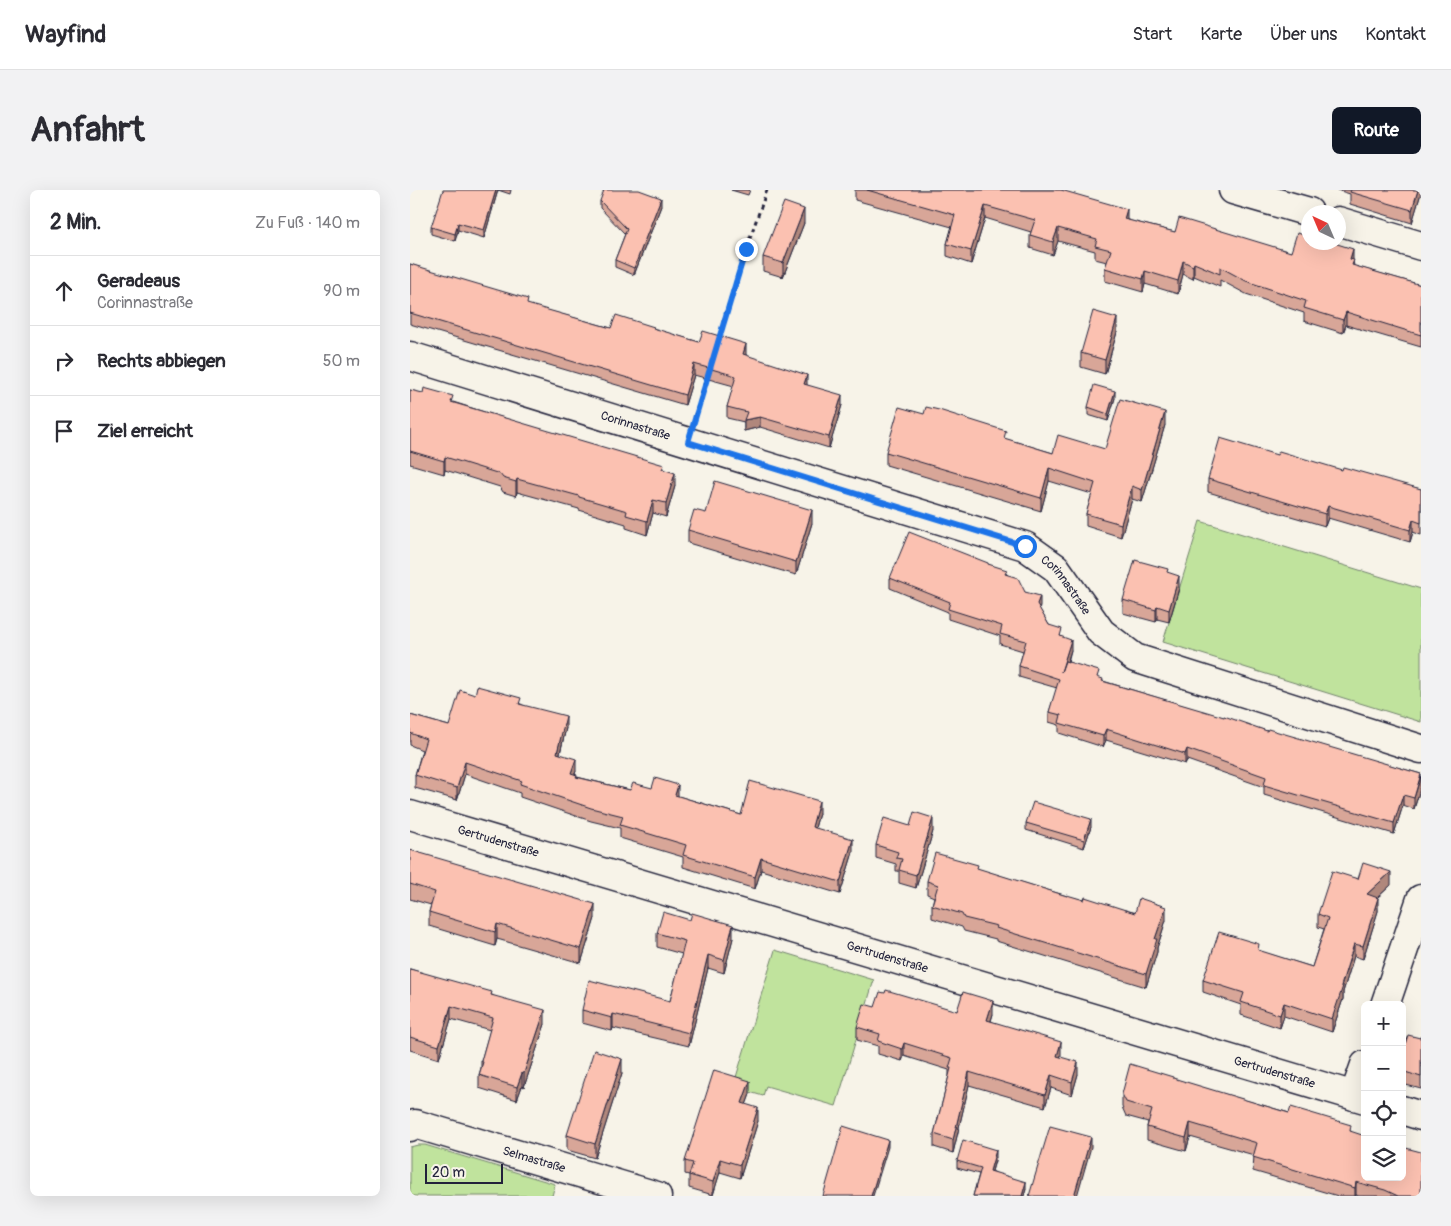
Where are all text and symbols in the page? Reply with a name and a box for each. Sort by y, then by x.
text: Wayfind [25,20,106,49]
text: Start [1132,23,1172,46]
text: Karte [1200,23,1242,46]
text: Über uns [1270,23,1337,46]
text: Kontakt [1365,23,1426,46]
button: Route [1332,107,1421,154]
text: Anfahrt [30,108,145,152]
north arrow [1301,205,1346,250]
text: 2 Min. [50,209,101,236]
text: Zu Fuß · 140 m [255,213,360,233]
route end [735,238,758,261]
text: Geradeaus [97,269,180,293]
icon: ahead [50,277,78,305]
text: 90 m [323,281,360,301]
text: Corinnastraße [97,293,193,313]
icon: right [50,347,78,375]
text: Rechts abbiegen [97,349,226,373]
text: 50 m [323,351,360,371]
street label: Corinnastraße [599,408,672,443]
icon: arrive [50,417,78,445]
text: Ziel erreicht [97,419,193,443]
route start [1014,535,1037,558]
street label: Corinnastraße [1038,552,1094,618]
street label: Gertrudenstraße [456,822,541,860]
street label: Gertrudenstraße [845,938,930,976]
map controls [1361,1001,1406,1181]
button: + [1361,1001,1406,1046]
button: − [1361,1046,1406,1091]
street label: Gertrudenstraße [1232,1053,1317,1091]
button: locate [1361,1091,1406,1136]
button: layers [1361,1136,1406,1181]
street label: Selmastraße [501,1143,567,1176]
scale bar [425,1161,502,1184]
text: 20 m [432,1164,465,1181]

